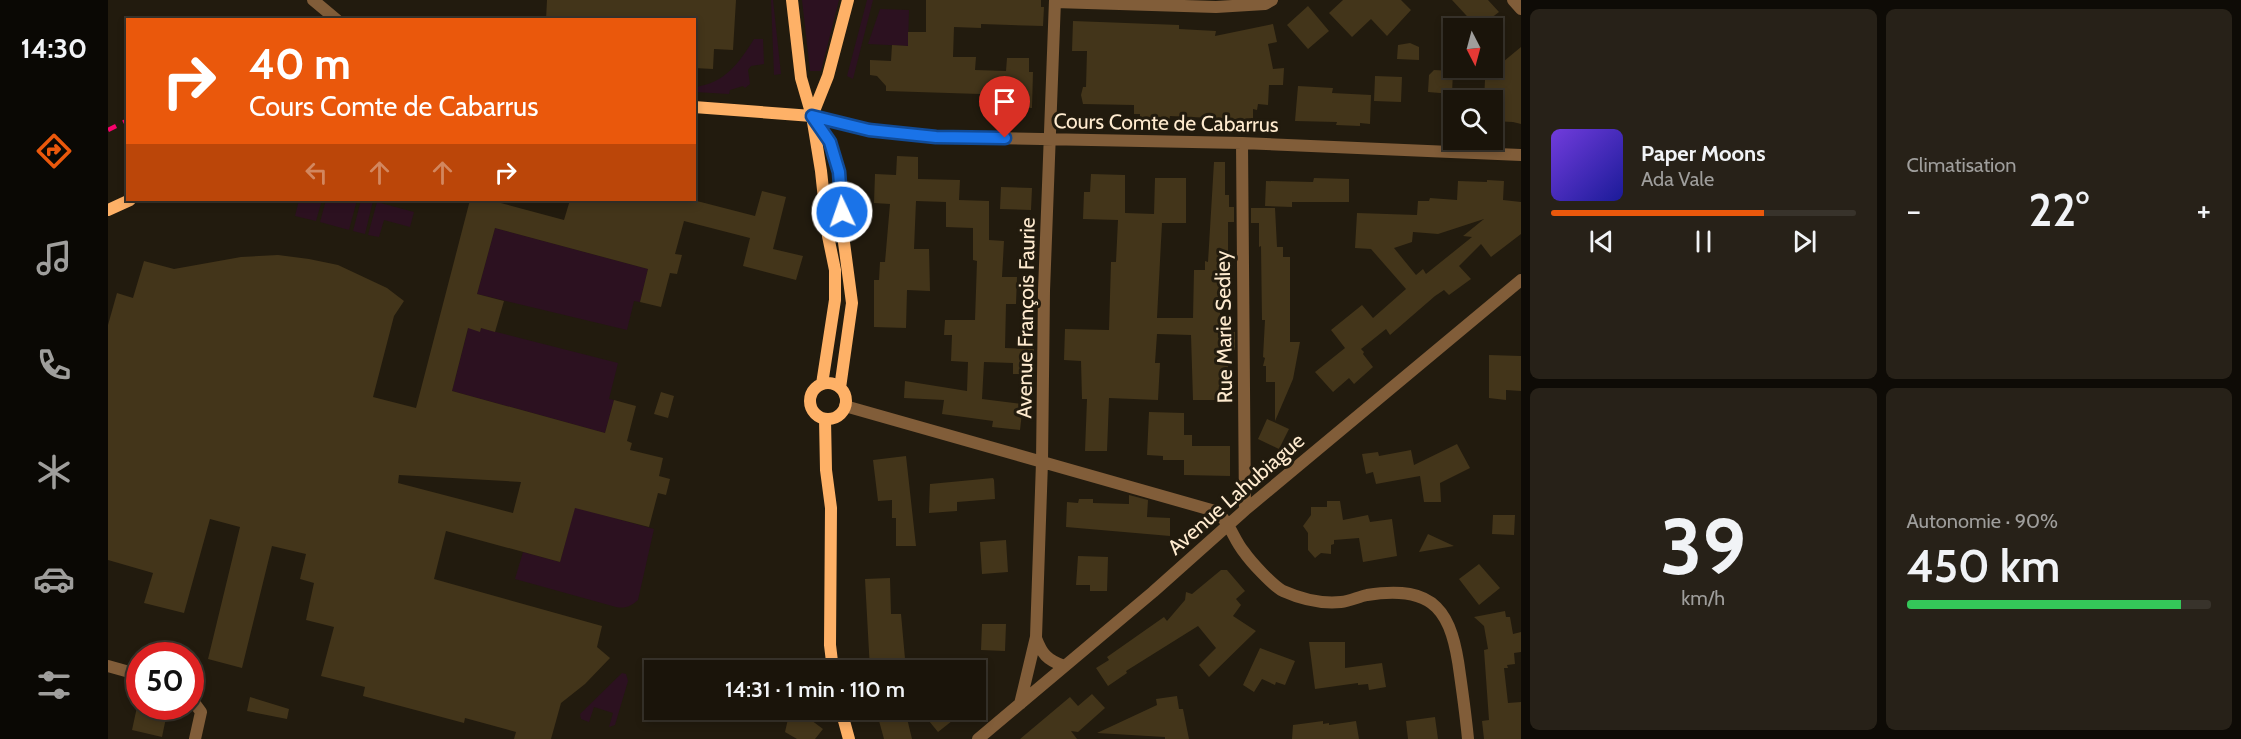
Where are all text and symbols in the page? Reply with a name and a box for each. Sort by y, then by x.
north arrow [1443,18,1503,78]
map controls [1443,18,1503,150]
text: 14:30 [21,32,87,65]
text: 40 m [249,38,351,90]
icon: right [150,42,228,120]
pin [979,76,1030,138]
icon: arrive [988,85,1021,118]
text: Cours Comte de Cabarrus [249,90,538,123]
button: search [1443,90,1503,150]
street label: Cours Comte de Cabarrus [1053,108,1279,137]
icon: directions [33,130,75,172]
text: Paper Moons [1641,140,1765,167]
text: Climatisation [1907,153,2017,177]
icon: left [300,156,333,189]
icon: ahead [363,156,396,189]
icon: ahead [426,156,459,189]
icon: right [489,156,522,189]
text: Ada Vale [1641,167,1714,191]
position arrow [810,180,874,244]
text: 22° [2029,183,2089,237]
text: − [1907,190,1921,230]
text: + [2196,190,2211,230]
street label: Avenue François Faurie [1011,217,1040,419]
icon: previous [1585,225,1618,258]
icon: pause [1687,225,1720,258]
icon: next [1788,225,1821,258]
icon: music [33,237,75,279]
street label: Rue Marie Sediey [1210,250,1237,404]
icon: phone [33,344,75,386]
street label: Avenue Lahubiague [1162,427,1309,560]
icon: climate [33,451,75,493]
text: 39 [1660,499,1746,594]
text: Autonomie · 90% [1907,509,2058,533]
text: 450 km [1907,539,2060,593]
icon: car [33,558,75,600]
text: km/h [1681,586,1725,610]
speed limit sign: 50 [126,642,204,720]
icon: filters [33,664,75,706]
text: 14:31 · 1 min · 110 m [725,676,905,703]

